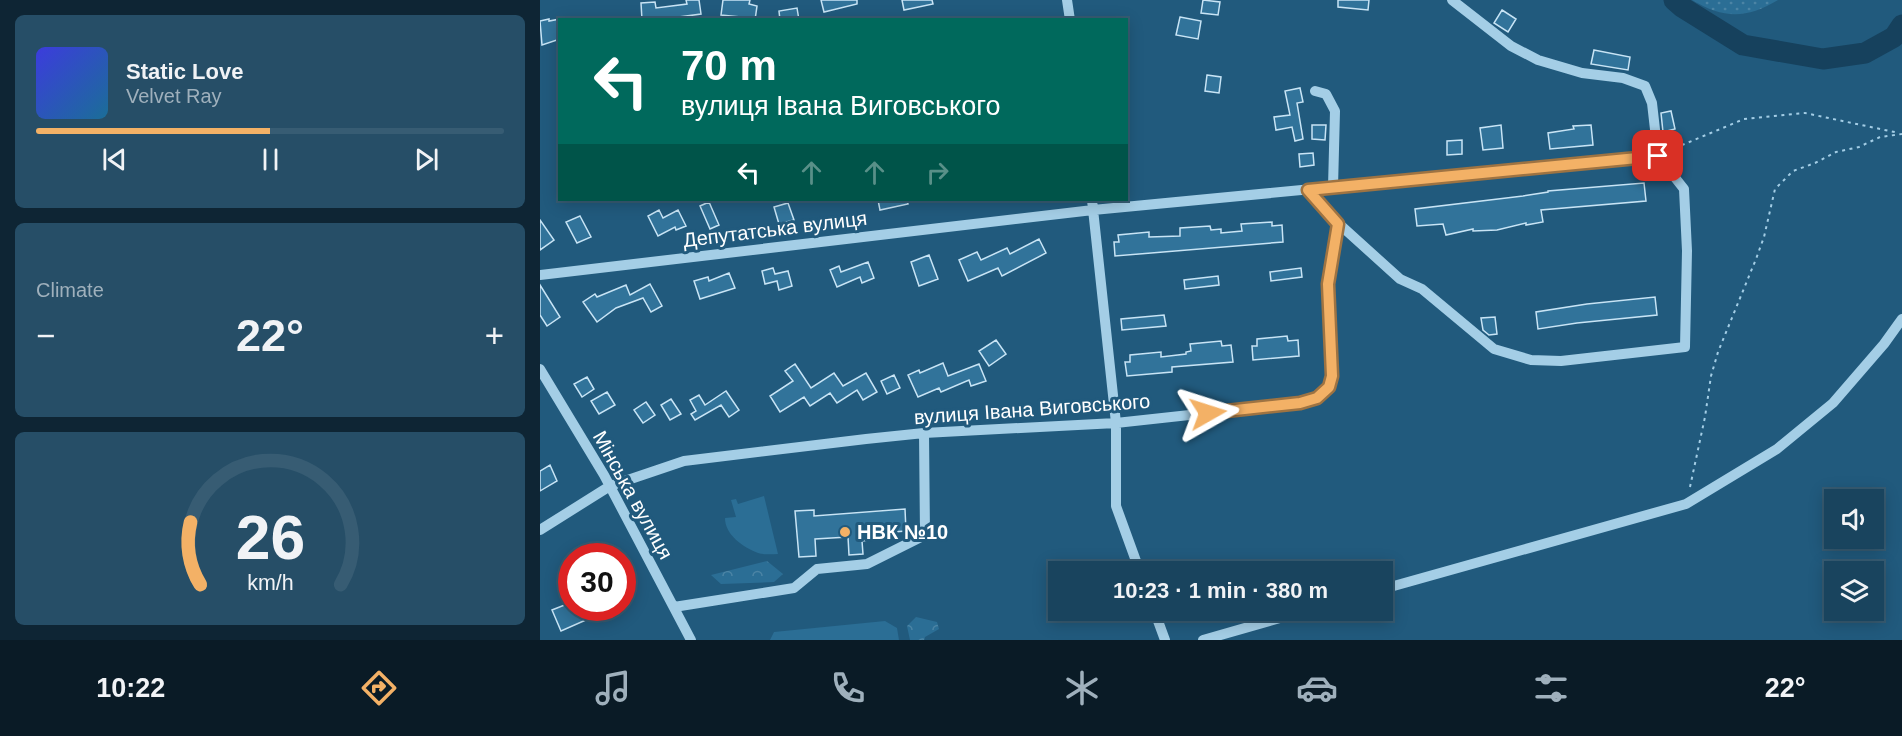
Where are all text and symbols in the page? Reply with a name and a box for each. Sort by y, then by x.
icon: left [582,42,660,120]
text: 70 m [681,42,777,89]
text: Static Love [126,59,243,84]
text: Velvet Ray [126,85,222,107]
text: вулиця Івана Виговського [681,91,1000,121]
pin [1632,130,1683,181]
icon: arrive [1641,139,1674,172]
icon: previous [98,143,131,176]
icon: pause [254,143,287,176]
icon: next [410,143,443,176]
icon: left [732,156,765,189]
icon: ahead [795,156,828,189]
icon: ahead [858,156,891,189]
icon: right [921,156,954,189]
street label: Депутатська вулиця [682,207,868,251]
text: Climate [36,279,104,301]
text: 22° [236,310,304,361]
text: − [36,317,55,354]
text: + [485,317,504,354]
position arrow [1176,381,1240,445]
street label: вулиця Івана Виговського [913,390,1151,428]
street label: Мінська вулиця [589,427,677,563]
map controls [1824,489,1884,621]
button: sound [1824,489,1884,549]
text: 26 [235,504,305,573]
place label: НВК №10 [857,521,948,543]
marker: НВК №10 [838,525,852,539]
speed limit sign: 30 [558,543,636,621]
button: layers [1824,561,1884,621]
text: km/h [247,572,293,596]
text: 10:23 · 1 min · 380 m [1113,578,1328,603]
icon: directions [358,667,400,709]
icon: music [592,667,634,709]
icon: phone [827,667,869,709]
icon: climate [1061,667,1103,709]
icon: car [1296,667,1338,709]
icon: filters [1530,667,1572,709]
text: 10:22 [96,673,165,703]
text: 22° [1765,673,1806,703]

